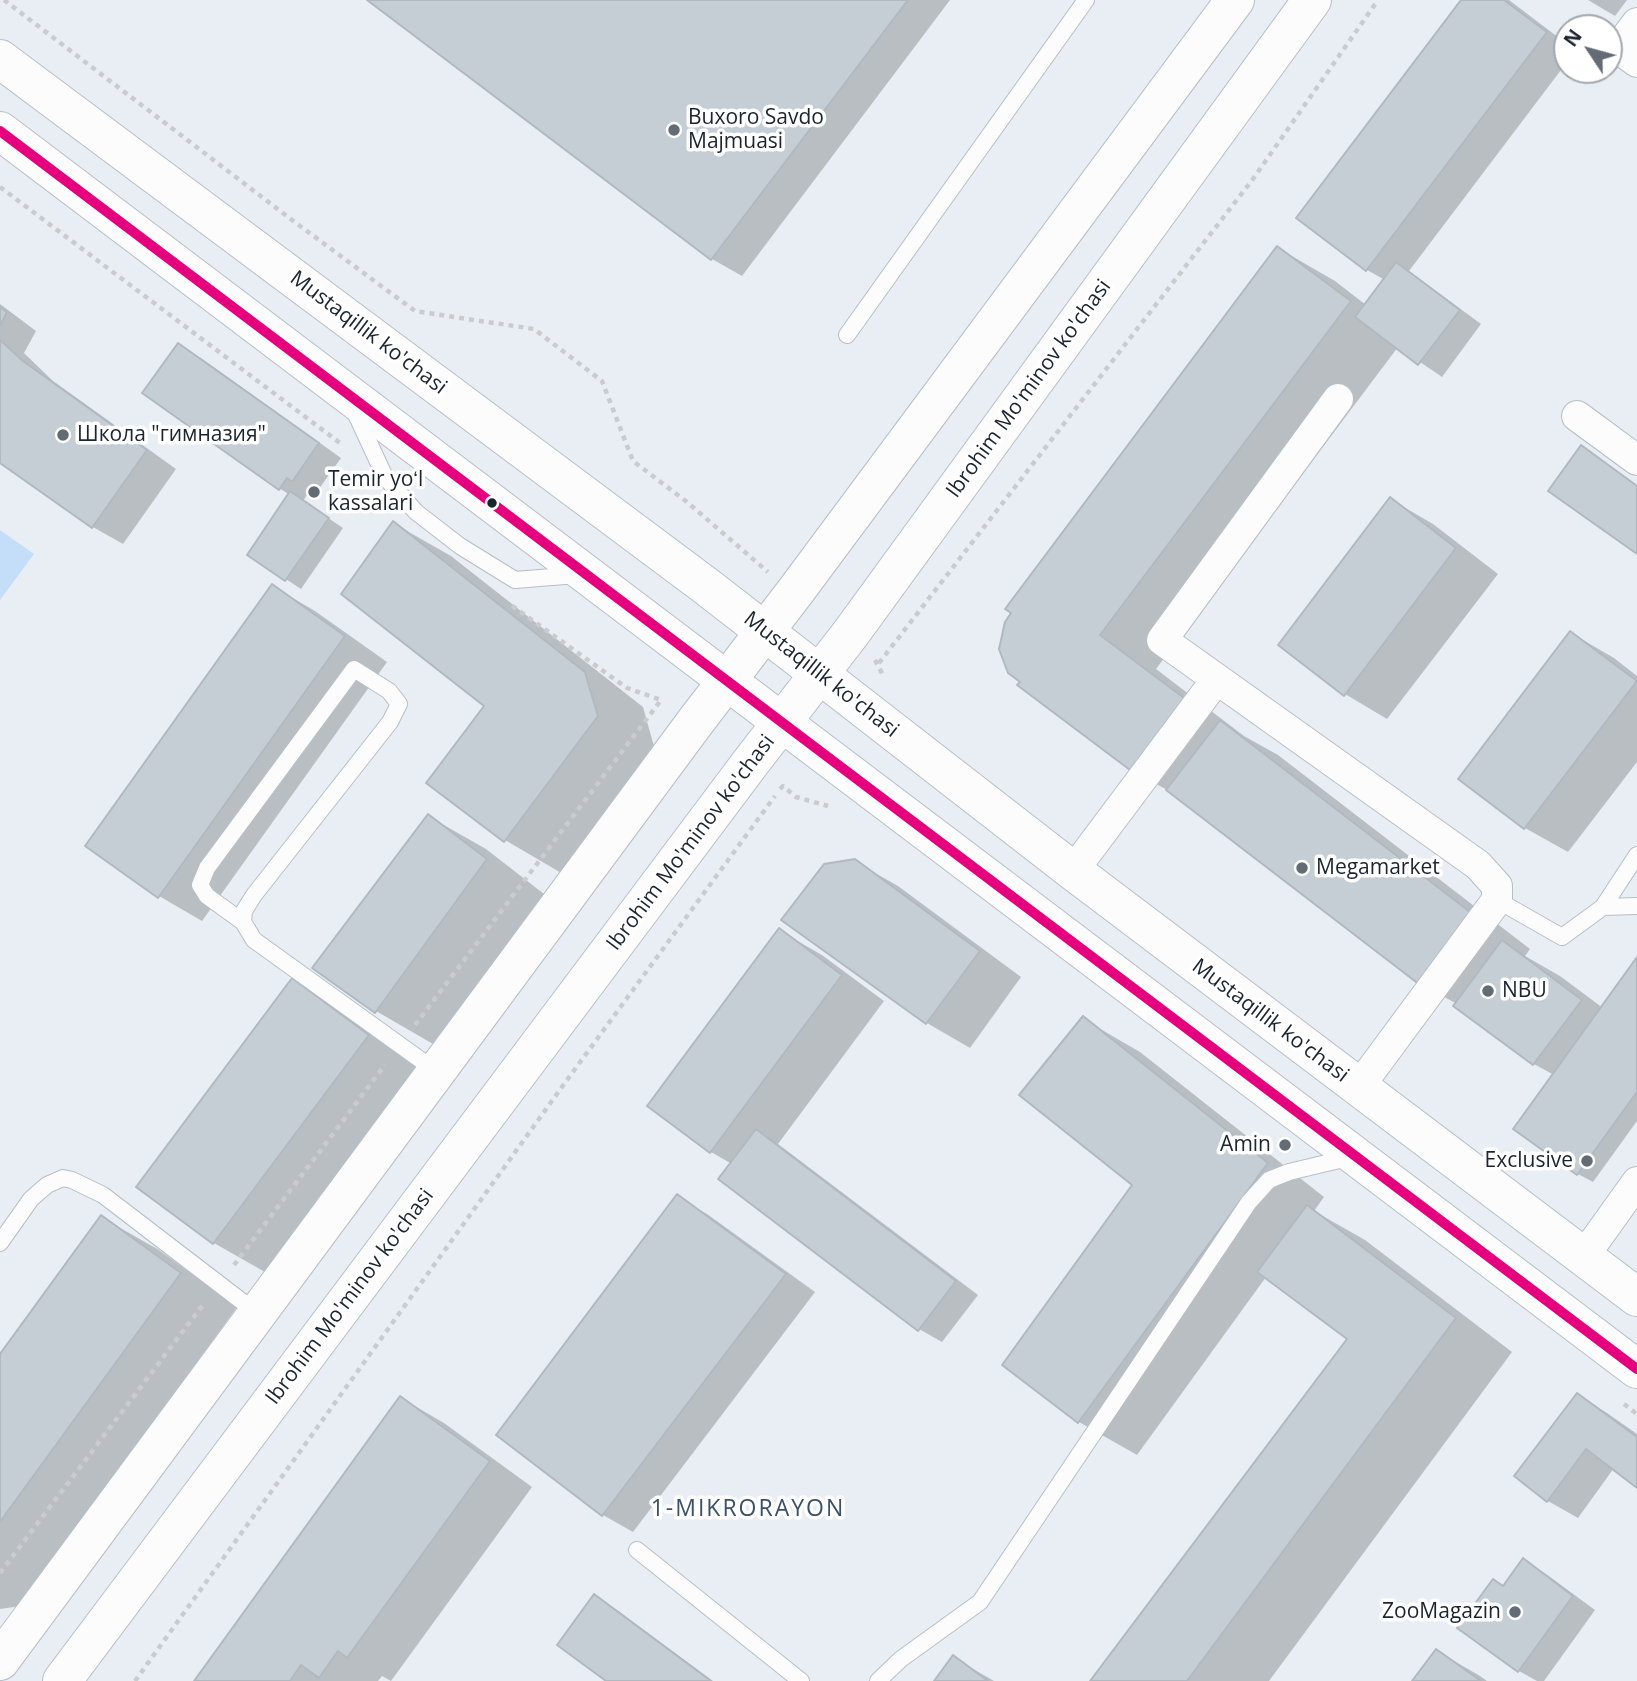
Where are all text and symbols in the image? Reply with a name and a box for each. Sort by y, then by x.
north arrow [1553,14,1623,84]
text: N [1558,24,1588,52]
place label: Buxoro Savdo Majmuasi [688,105,824,155]
marker: Buxoro Savdo Majmuasi [666,122,682,138]
street label: Mustaqillik ko'chasi [285,266,451,400]
street label: Ibrohim Mo'minov ko'chasi [941,275,1117,503]
place label: Школа "гимназия" [77,422,266,448]
marker: Школа "гимназия" [55,427,71,443]
place label: Temir yoʻl kassalari [328,467,423,517]
marker: Temir yoʻl kassalari [306,484,322,500]
unlabelled marker [485,496,499,510]
street label: Mustaqillik ko'chasi [739,607,903,743]
street label: Ibrohim Mo'minov ko'chasi [602,730,780,956]
place label: Megamarket [1316,855,1440,881]
marker: Megamarket [1294,860,1310,876]
street label: Mustaqillik ko'chasi [1187,954,1353,1088]
place label: NBU [1502,978,1547,1004]
marker: NBU [1480,983,1496,999]
place label: Amin [1220,1132,1271,1158]
marker: Amin [1277,1137,1293,1153]
place label: Exclusive [1485,1148,1573,1174]
marker: Exclusive [1579,1153,1595,1169]
street label: Ibrohim Mo'minov ko'chasi [261,1184,439,1410]
district label: 1-MIKRORAYON [652,1495,844,1523]
place label: ZooMagazin [1382,1599,1501,1625]
marker: ZooMagazin [1507,1604,1523,1620]

